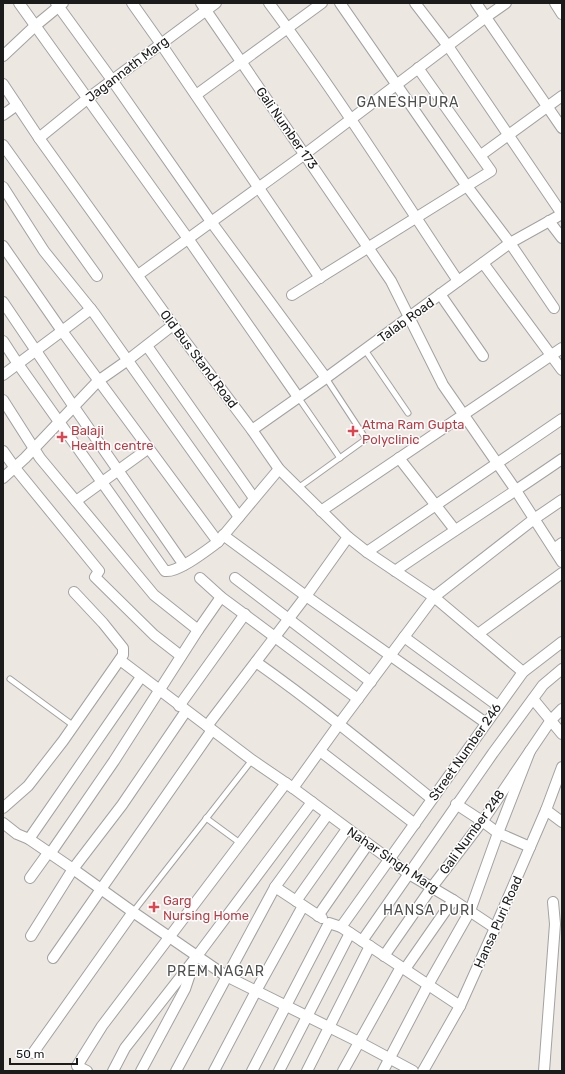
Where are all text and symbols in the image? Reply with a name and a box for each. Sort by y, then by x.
street label: Jagannath Marg [83,33,172,106]
street label: Gali Number 173 [253,84,321,172]
district label: GANESHPURA [357,94,460,111]
street label: Talab Road [375,295,437,345]
street label: Old Bus Stand Road [157,307,241,411]
place label: Atma Ram Gupta Polyclinic [362,417,464,447]
place label: Balaji Health centre [71,423,154,453]
marker: Atma Ram Gupta Polyclinic [347,425,359,437]
marker: Balaji Health centre [56,431,68,443]
street label: Street Number 246 [426,700,504,804]
street label: Gali Number 248 [436,787,508,877]
street label: Nahar Singh Marg [344,824,442,897]
street label: Hansa Puri Road [471,873,525,971]
place label: Garg Nursing Home [163,893,249,924]
marker: Garg Nursing Home [148,901,160,913]
district label: HANSA PURI [383,902,475,919]
district label: PREM NAGAR [167,963,265,980]
scale bar [10,1040,77,1066]
text: 50 m [16,1047,44,1061]

